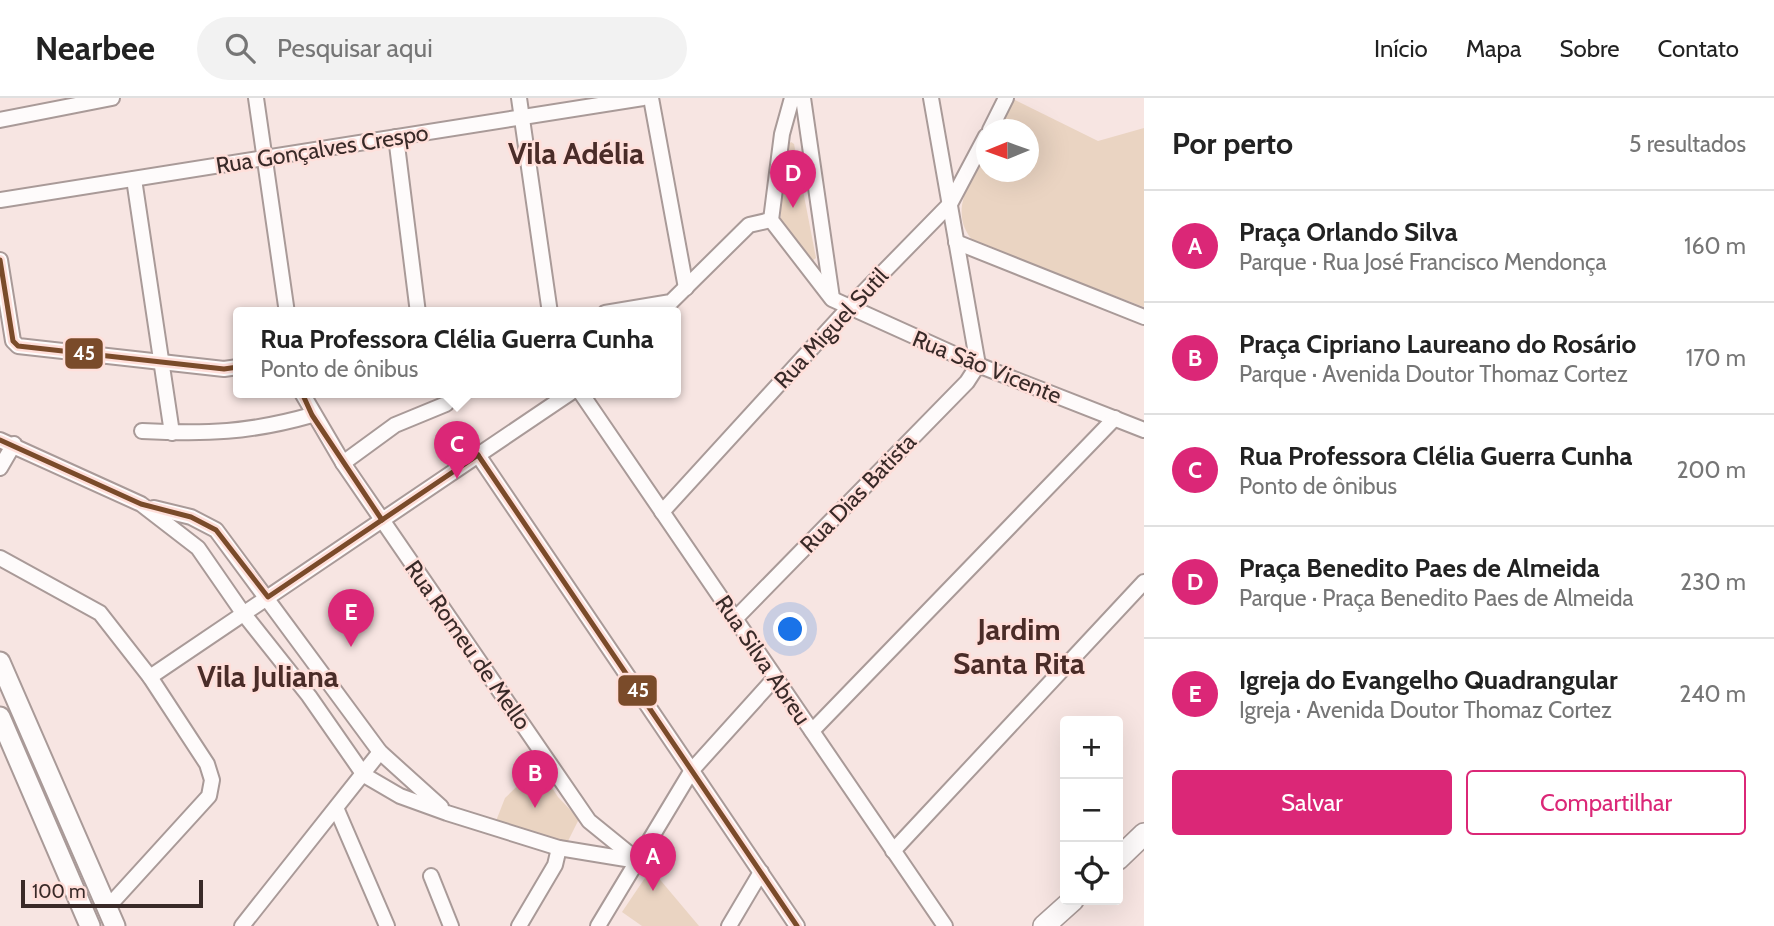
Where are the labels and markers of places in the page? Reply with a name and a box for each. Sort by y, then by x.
pin: D [770,150,816,208]
pin: C [434,421,480,479]
pin: E [328,589,374,647]
pin: B [512,750,558,808]
pin: A [630,833,676,891]

